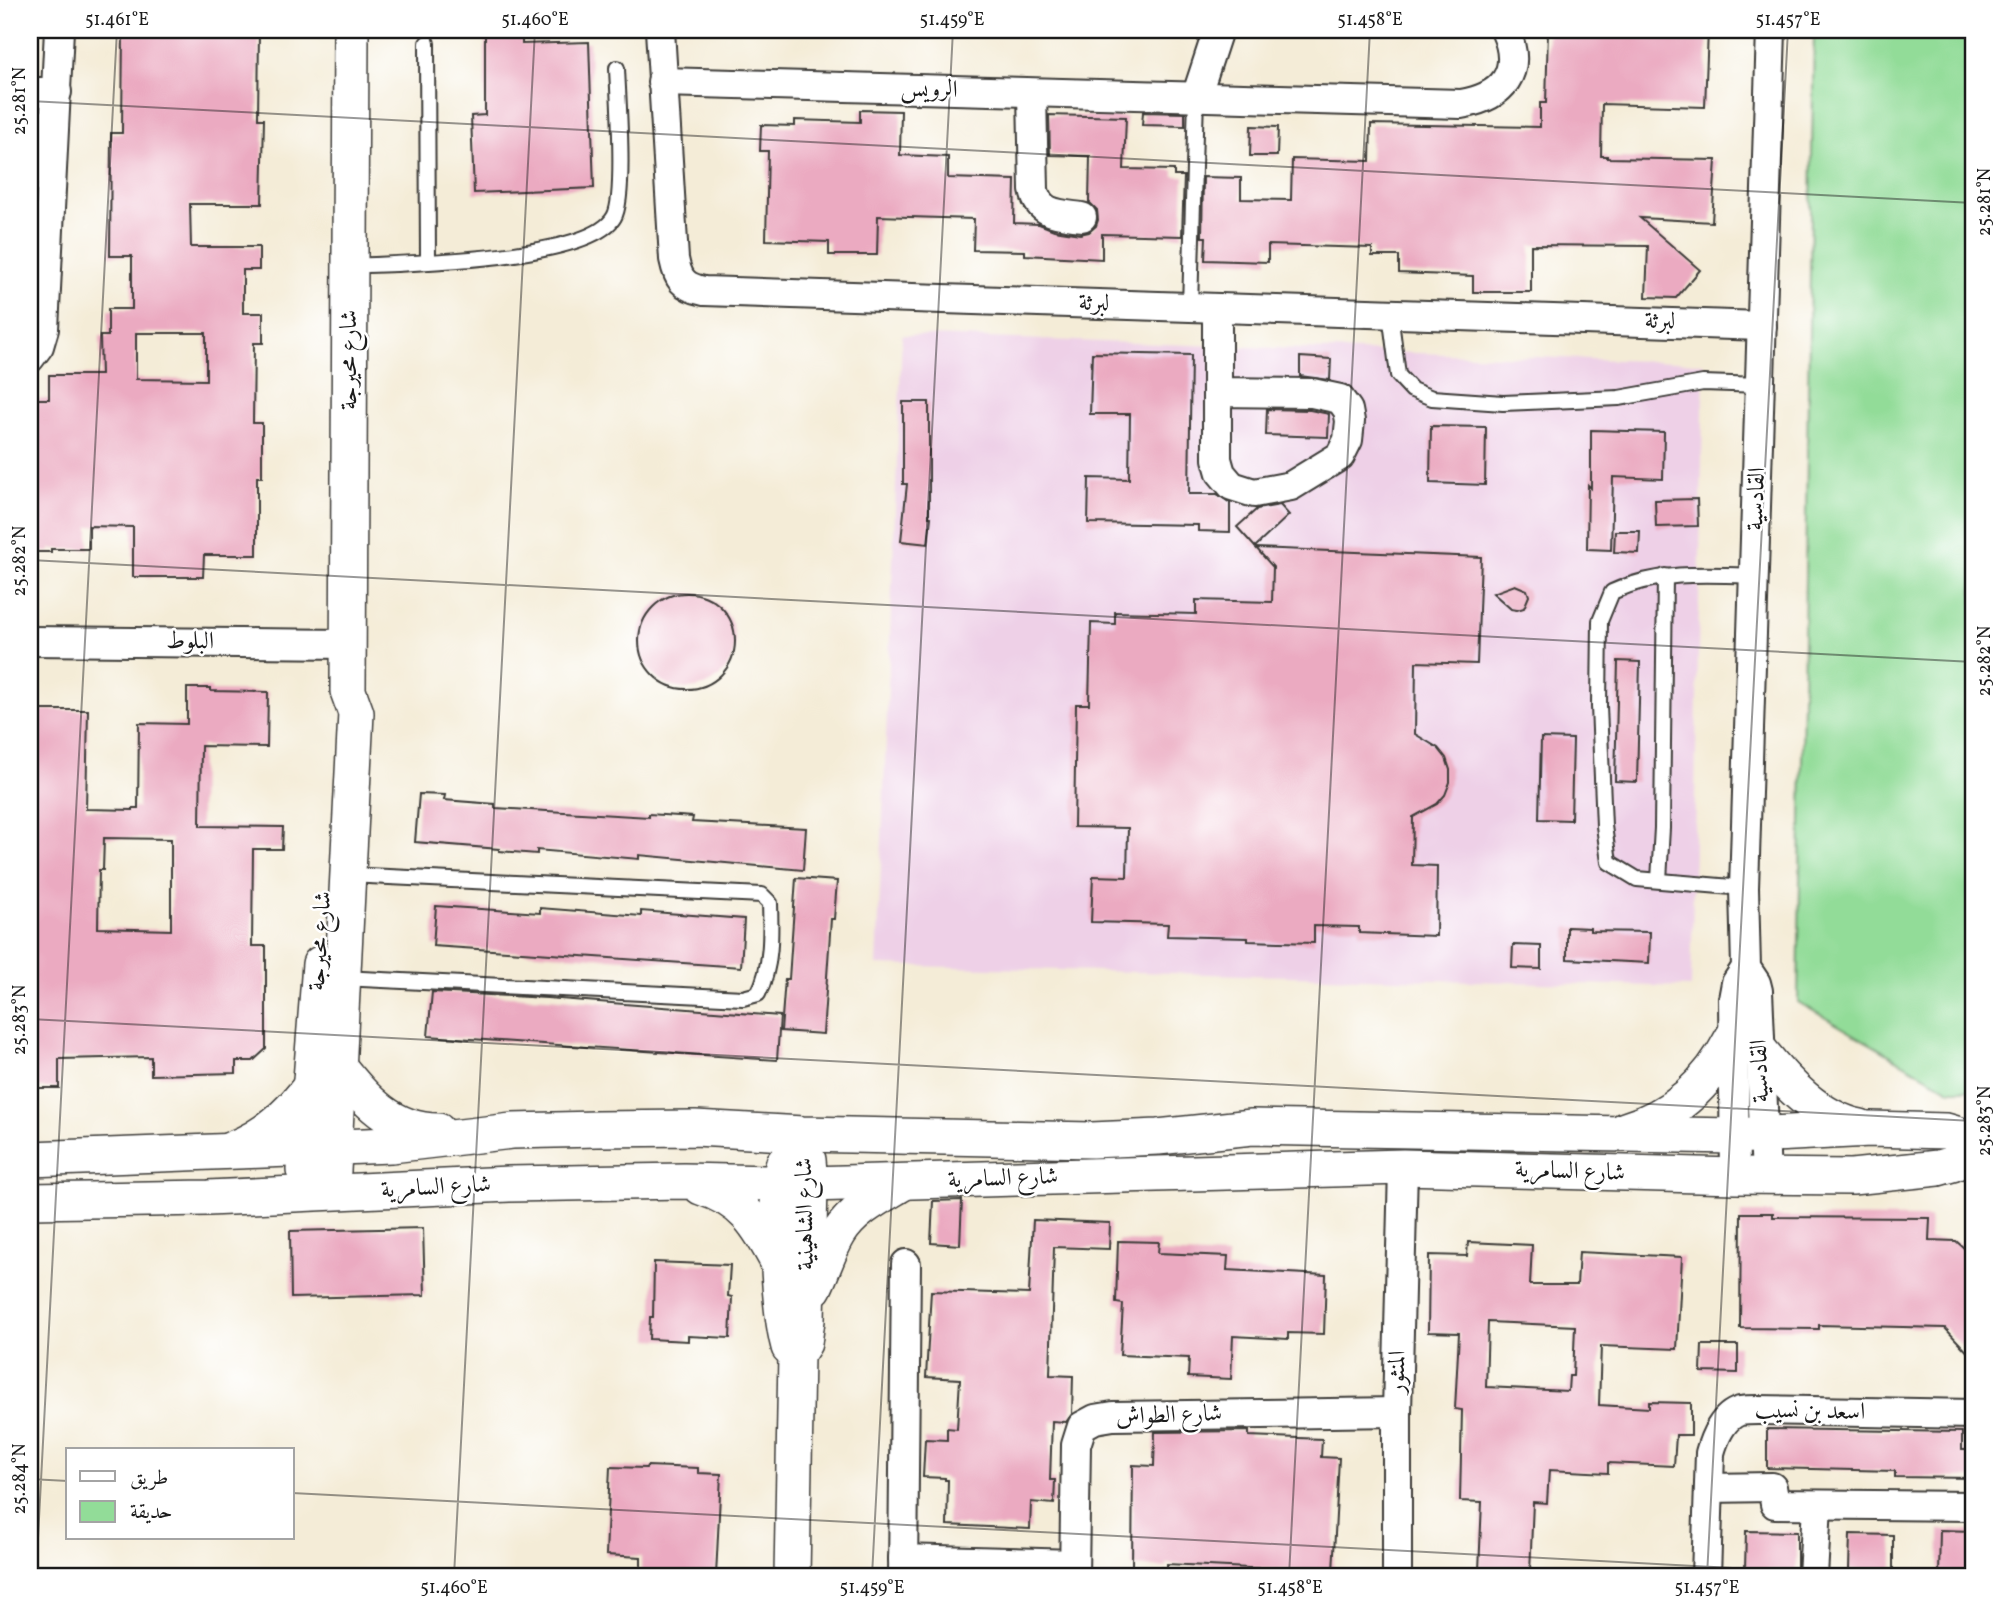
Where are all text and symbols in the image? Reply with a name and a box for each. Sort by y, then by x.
text: 51.461°E [85,8,149,33]
text: 51.460°E [501,8,569,33]
text: 51.459°E [920,8,985,33]
text: 51.458°E [1337,8,1403,33]
text: 51.457°E [1755,8,1821,33]
text: 25.281°N [8,67,33,135]
street label: الرويس [900,72,958,108]
text: 25.281°N [1973,168,1998,236]
street label: لبرثة [1078,286,1110,322]
street label: لبرثة [1644,304,1676,340]
street label: شارع محيرجة [333,310,368,410]
street label: القادسية [1739,467,1775,531]
text: 25.282°N [8,526,33,596]
street label: البلوط [166,625,214,659]
text: 25.282°N [1973,626,1998,696]
street label: شارع محيرجة [301,890,342,992]
text: 25.283°N [8,985,33,1055]
street label: القادسية [1743,1039,1779,1103]
text: 25.283°N [1973,1086,1998,1156]
street label: شارع السامرية [1514,1153,1626,1192]
street label: شارع الشاهينية [788,1157,825,1271]
street label: شارع السامرية [947,1160,1059,1199]
street label: شارع السامرية [380,1168,492,1209]
street label: المنثور [1381,1350,1415,1396]
street label: اسعد بن نسيب [1754,1394,1866,1430]
street label: شارع الطواش [1115,1397,1223,1436]
text: 25.284°N [8,1443,33,1515]
legend [66,1448,294,1540]
text: طريق [130,1464,168,1493]
text: حديقة [130,1498,173,1527]
text: 51.460°E [420,1576,488,1601]
text: 51.459°E [840,1576,905,1601]
text: 51.458°E [1257,1576,1323,1601]
text: 51.457°E [1674,1576,1740,1601]

